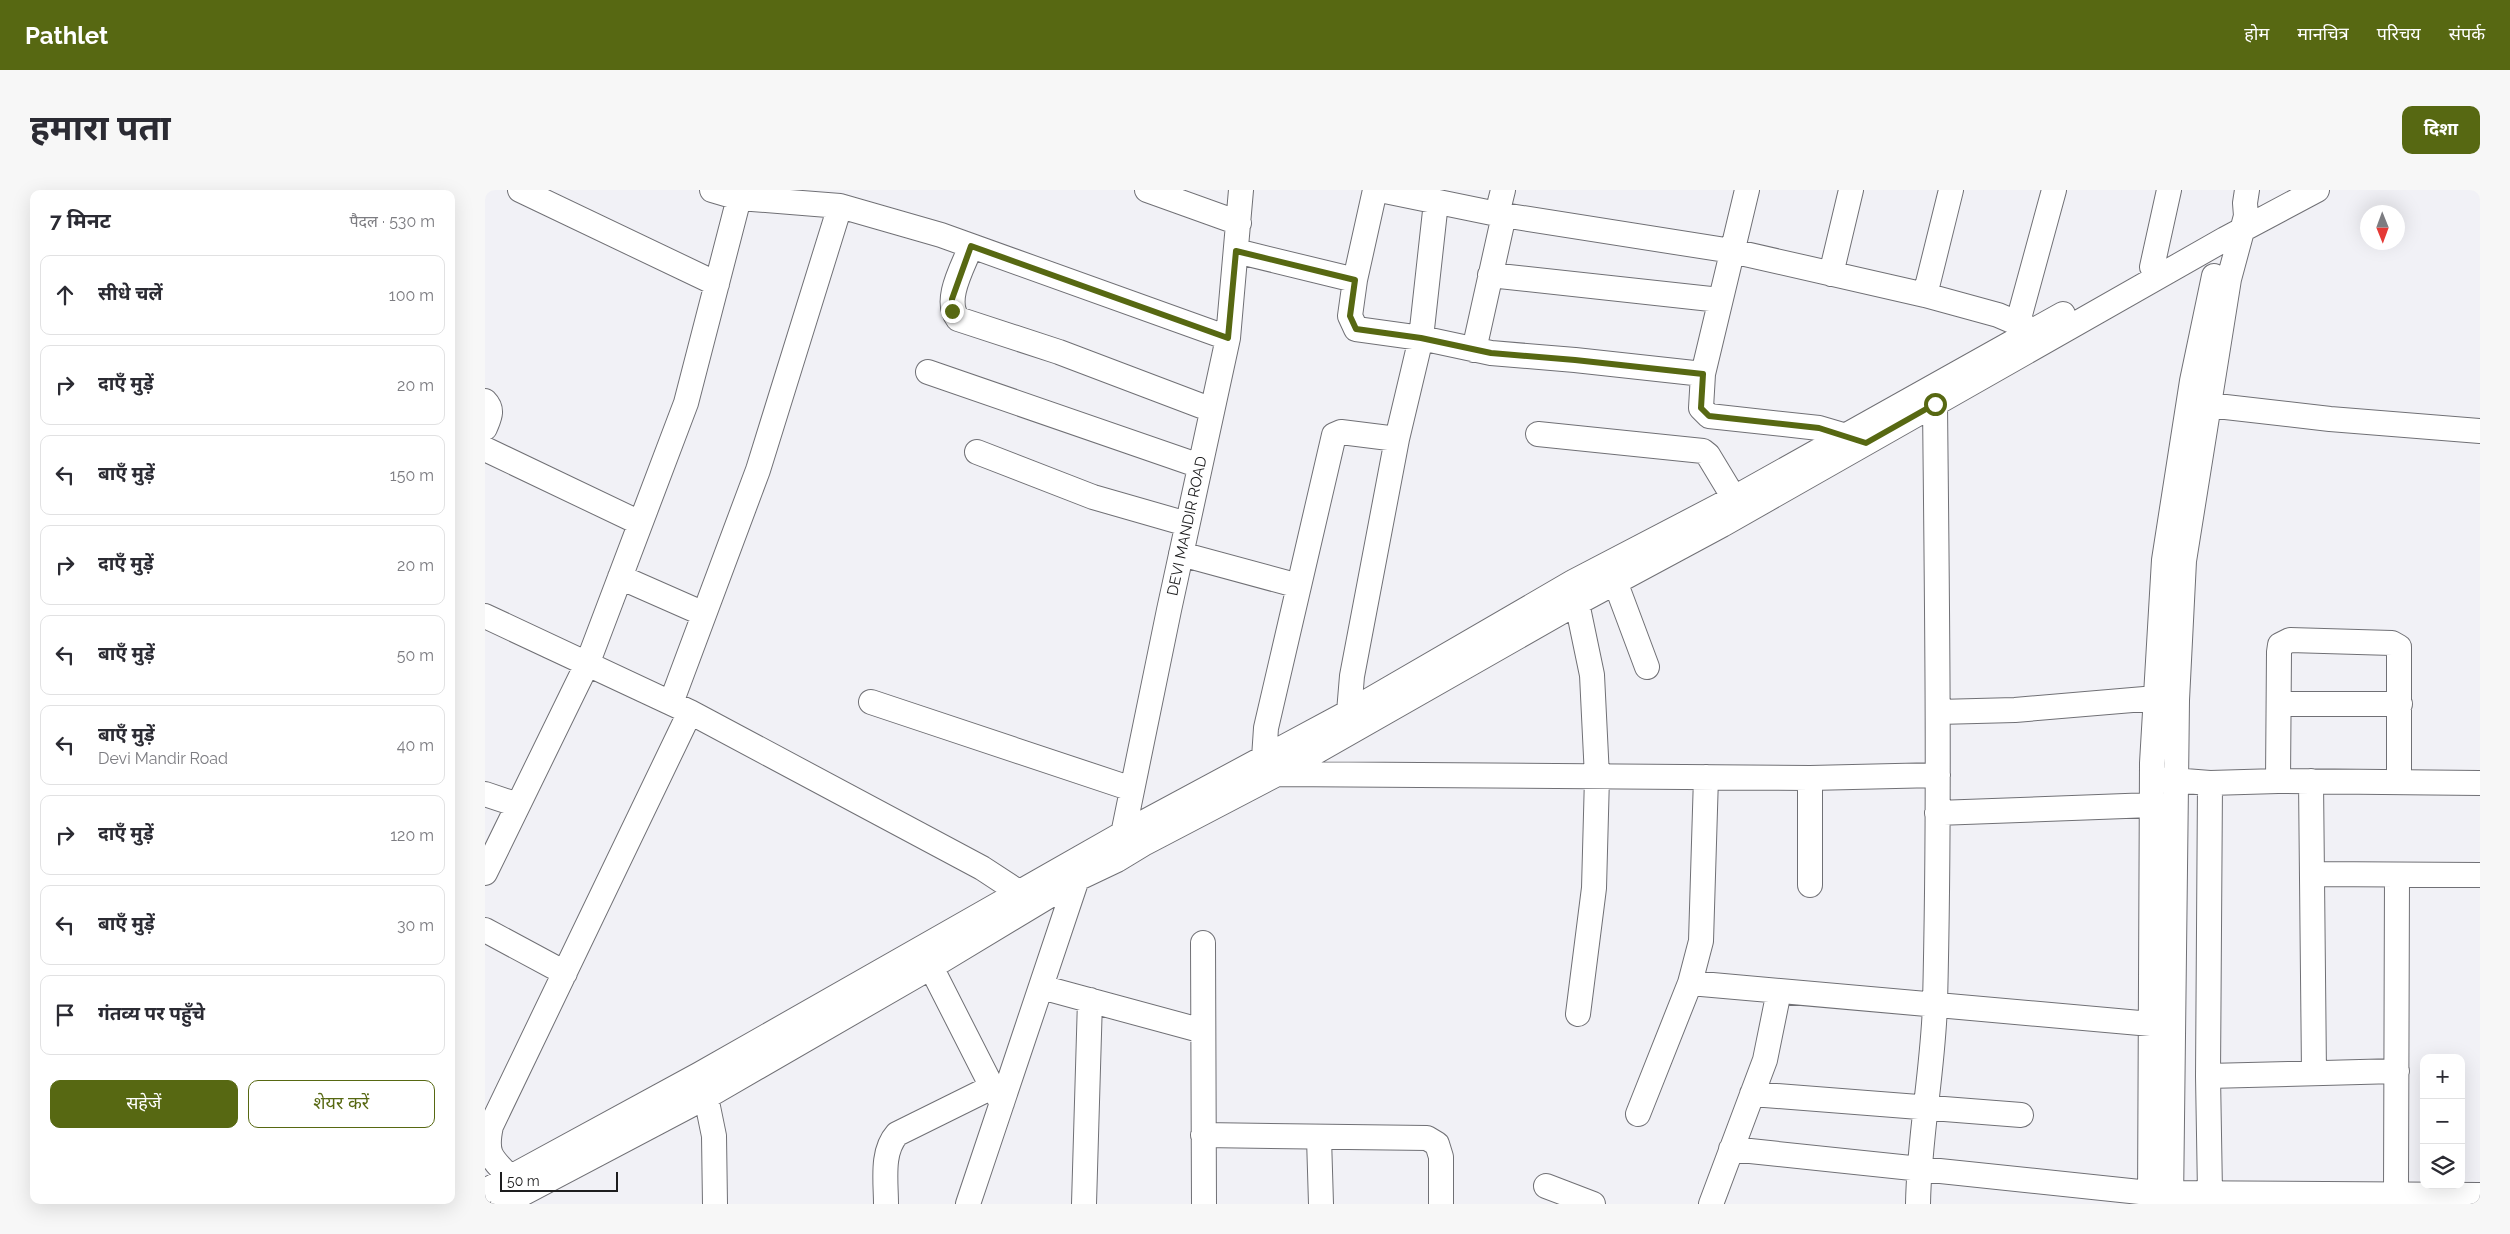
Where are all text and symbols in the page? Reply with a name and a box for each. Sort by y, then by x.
text: Pathlet [25,21,108,50]
text: होम [2244,23,2269,44]
text: मानचित्र [2297,23,2349,44]
text: परिचय [2377,23,2421,44]
text: संपर्क [2449,23,2485,44]
button: दिशा [2402,106,2480,154]
text: हमारा पता [30,107,171,148]
north arrow [2360,205,2405,250]
text: 7 मिनट [50,208,111,233]
text: पैदल · 530 m [350,212,435,231]
icon: ahead [51,281,79,309]
text: सीधे चलें [98,282,162,304]
text: 100 m [389,286,434,305]
route end [941,300,964,323]
icon: right [51,371,79,399]
text: दाएँ मुड़ें [98,372,154,394]
text: 20 m [397,376,434,395]
route start [1924,393,1947,416]
street label: DEVI MANDIR ROAD [1163,454,1211,597]
icon: left [51,461,79,489]
text: बाएँ मुड़ें [98,462,155,484]
text: 150 m [390,466,434,485]
icon: right [51,551,79,579]
text: दाएँ मुड़ें [98,552,154,574]
text: 20 m [397,556,434,575]
icon: left [51,641,79,669]
text: बाएँ मुड़ें [98,642,155,664]
text: 50 m [397,646,434,665]
text: बाएँ मुड़ें [98,723,155,745]
icon: left [51,731,79,759]
text: 40 m [397,736,434,755]
text: Devi Mandir Road [98,749,228,768]
icon: right [51,821,79,849]
text: दाएँ मुड़ें [98,822,154,844]
text: 120 m [390,826,434,845]
icon: left [51,911,79,939]
text: बाएँ मुड़ें [98,912,155,934]
text: 30 m [397,916,434,935]
icon: arrive [51,1001,79,1029]
text: गंतव्य पर पहुँचे [98,1002,205,1024]
map controls [2420,1054,2465,1189]
button: + [2420,1054,2465,1099]
button: सहेजें [50,1080,238,1128]
button: शेयर करें [248,1080,435,1128]
button: − [2420,1099,2465,1144]
button: layers [2420,1144,2465,1189]
scale bar [500,1169,617,1192]
text: 50 m [507,1173,540,1189]

